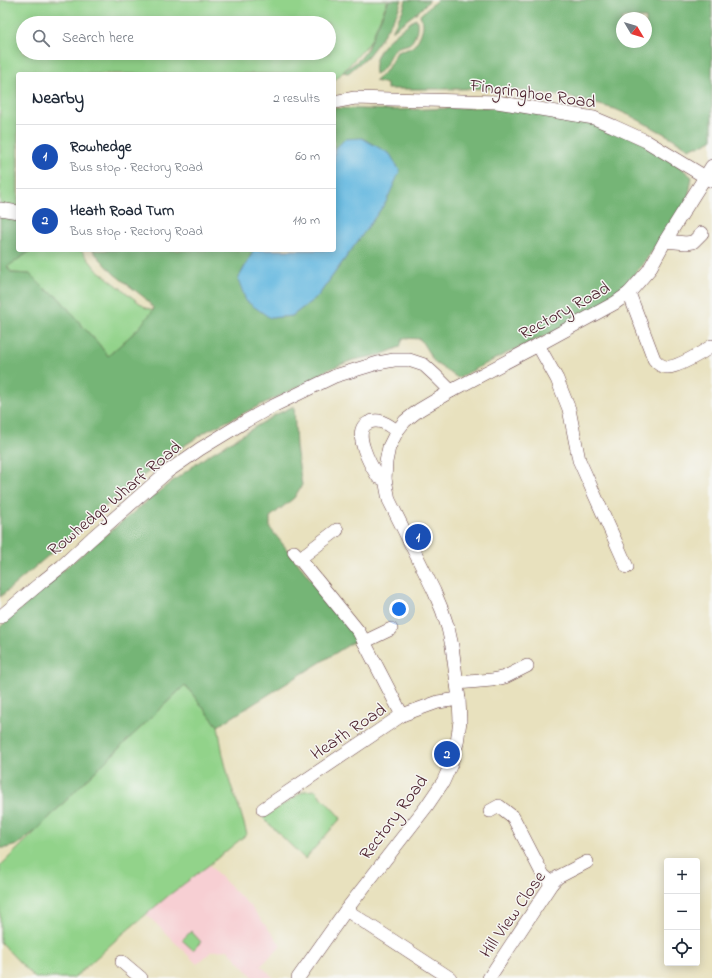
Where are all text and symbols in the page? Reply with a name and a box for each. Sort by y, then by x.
north arrow [616,12,652,48]
search box [16,16,336,60]
icon: search [30,27,52,49]
text: Search here [62,27,134,49]
street label: Fingringhoe Road [467,73,597,118]
text: Nearby [32,86,84,111]
text: 2 results [273,89,320,108]
text: Rowhedge [70,136,131,158]
text: 1 [43,147,47,166]
text: 60 m [295,147,320,166]
text: Bus stop · Rectory Road [70,158,203,177]
text: Heath Road Turn [70,200,174,222]
text: 2 [42,211,48,230]
text: 110 m [293,211,320,230]
text: Bus stop · Rectory Road [70,222,203,241]
street label: Rectory Road [515,276,615,348]
street label: Rowhedge Wharf Road [43,436,189,564]
pin: 1 [405,522,431,552]
your location [389,599,409,619]
street label: Heath Road [306,698,392,768]
pin: 2 [434,739,460,769]
street label: Rectory Road [354,770,435,866]
map controls [664,858,700,966]
button: + [664,858,700,894]
street label: Hill View Close [474,866,554,964]
button: − [664,894,700,930]
button: locate [664,930,700,966]

